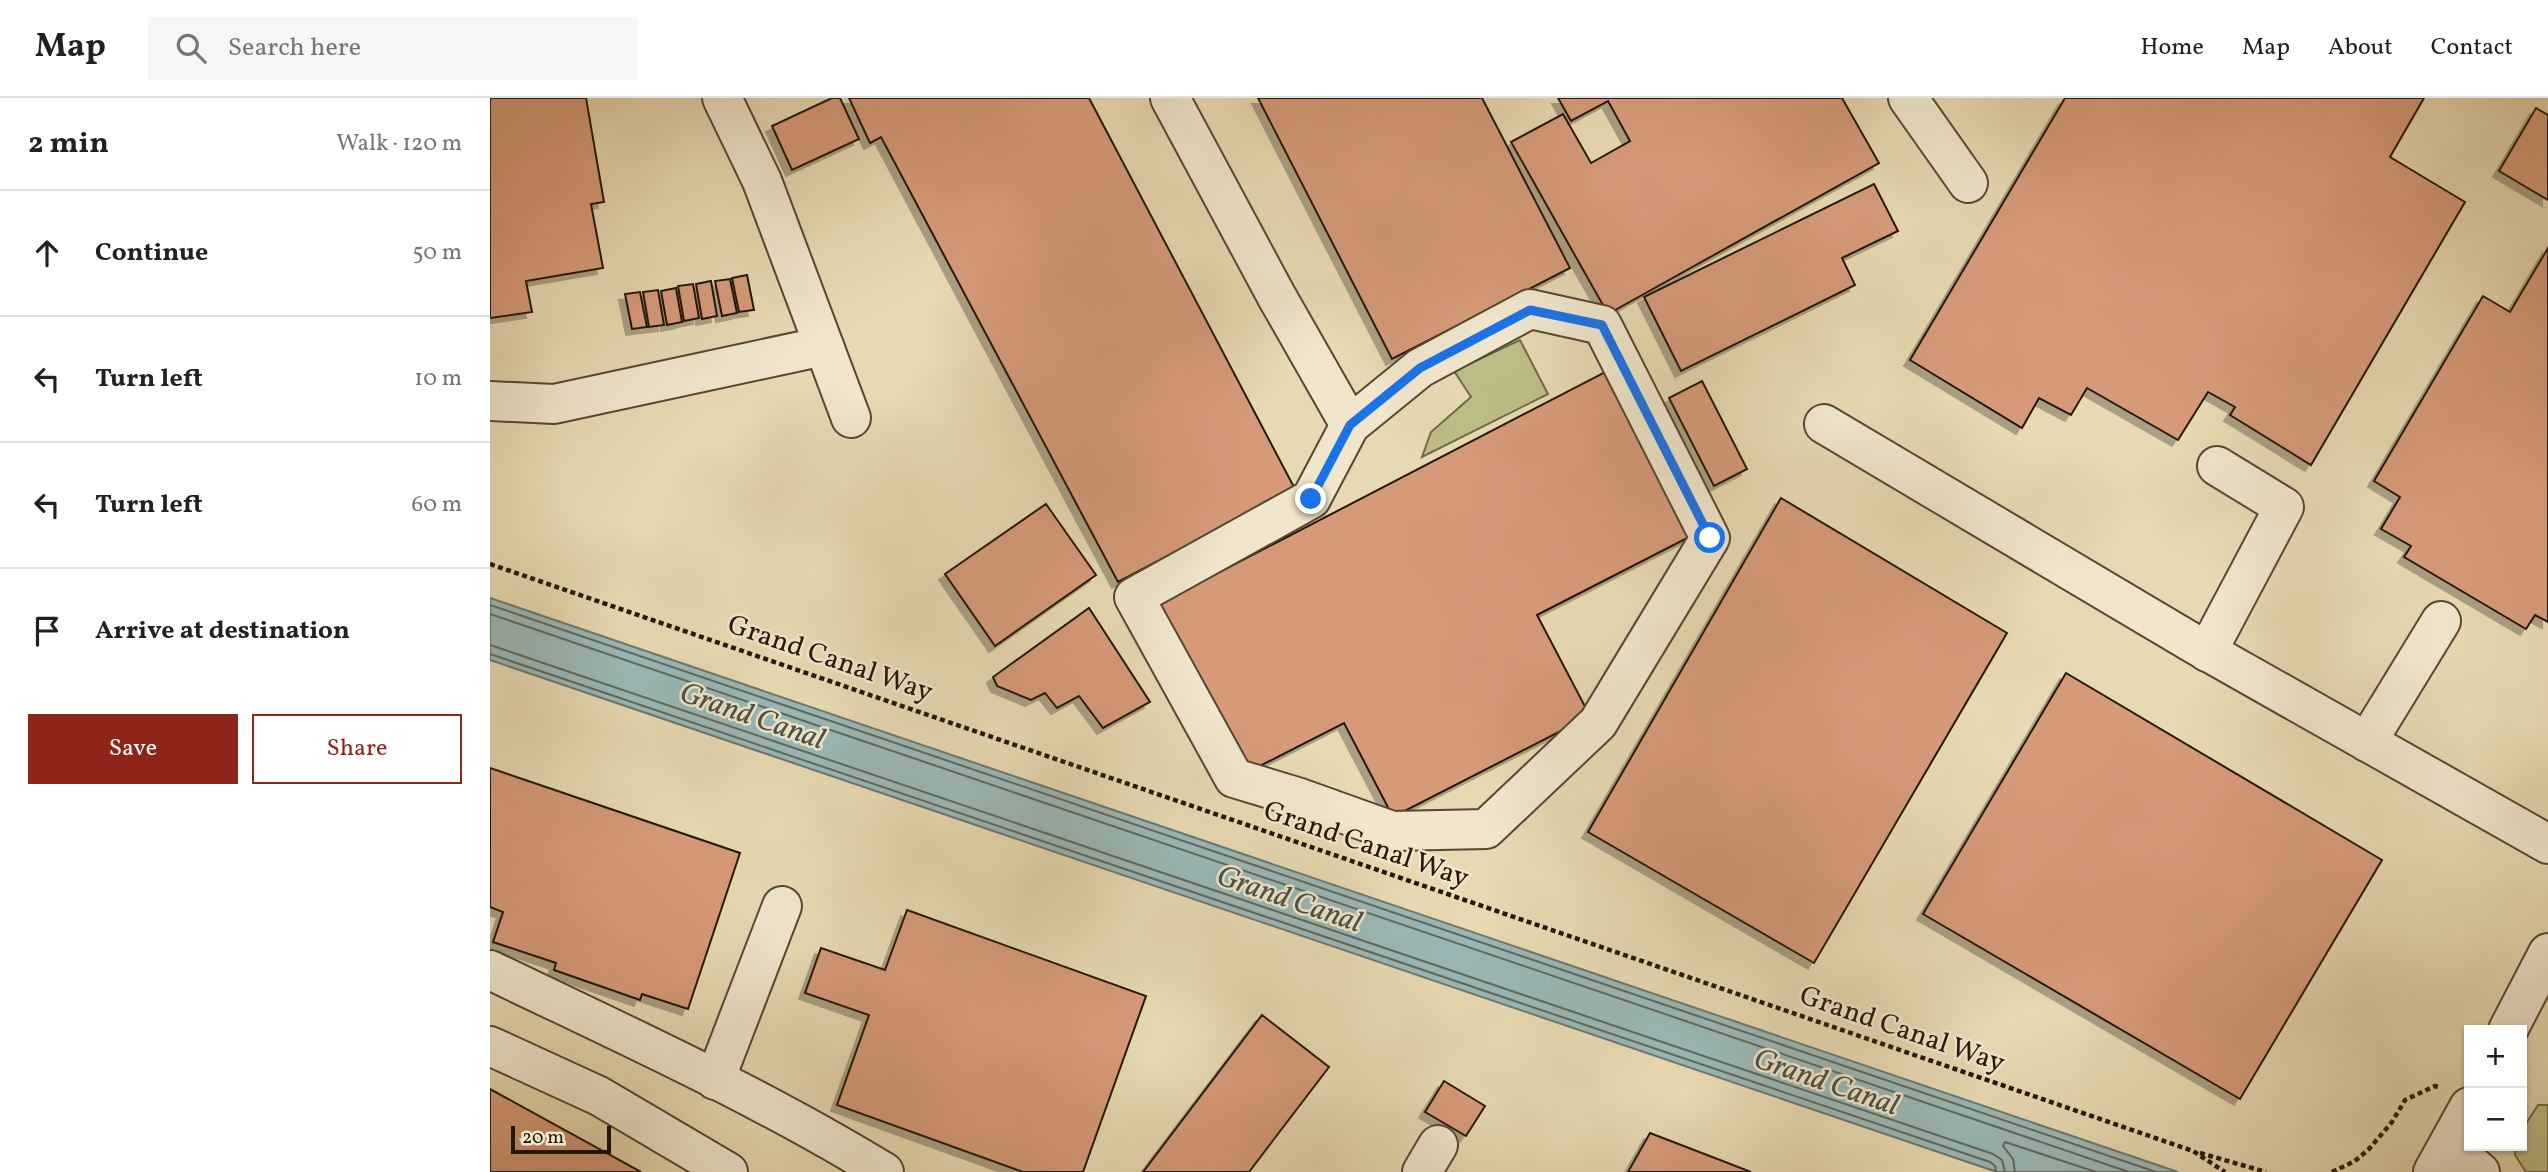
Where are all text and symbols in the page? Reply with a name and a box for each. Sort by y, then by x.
search box [148,17,638,80]
text: Map [35,25,106,71]
icon: search [172,29,210,67]
text: Search here [228,30,361,66]
text: Home [2140,31,2204,65]
text: Map [2242,31,2290,65]
text: About [2328,31,2393,65]
text: Contact [2431,31,2513,65]
text: 2 min [28,123,109,165]
text: Walk · 120 m [336,128,462,160]
icon: ahead [28,234,66,272]
text: Continue [95,235,208,271]
text: 50 m [413,237,462,269]
icon: left [28,360,66,398]
text: Turn left [95,361,203,397]
text: 10 m [414,363,462,395]
route end [1295,483,1326,514]
icon: left [28,486,66,524]
text: Turn left [95,487,203,523]
text: 60 m [412,489,462,521]
route start [1694,522,1725,553]
street label: Grand Canal Way [722,606,938,712]
icon: arrive [28,612,66,650]
text: Arrive at destination [95,613,350,649]
water label: Grand Canal [674,673,831,762]
button: Save [28,714,238,784]
button: Share [252,714,462,784]
street label: Grand Canal Way [1258,792,1474,898]
water label: Grand Canal [1211,856,1368,945]
street label: Grand Canal Way [1794,977,2010,1083]
map controls [2464,1025,2527,1151]
button: + [2464,1025,2527,1088]
water label: Grand Canal [1748,1039,1905,1128]
button: − [2464,1088,2527,1151]
scale bar [511,1123,611,1155]
text: 20 m [522,1125,564,1151]

